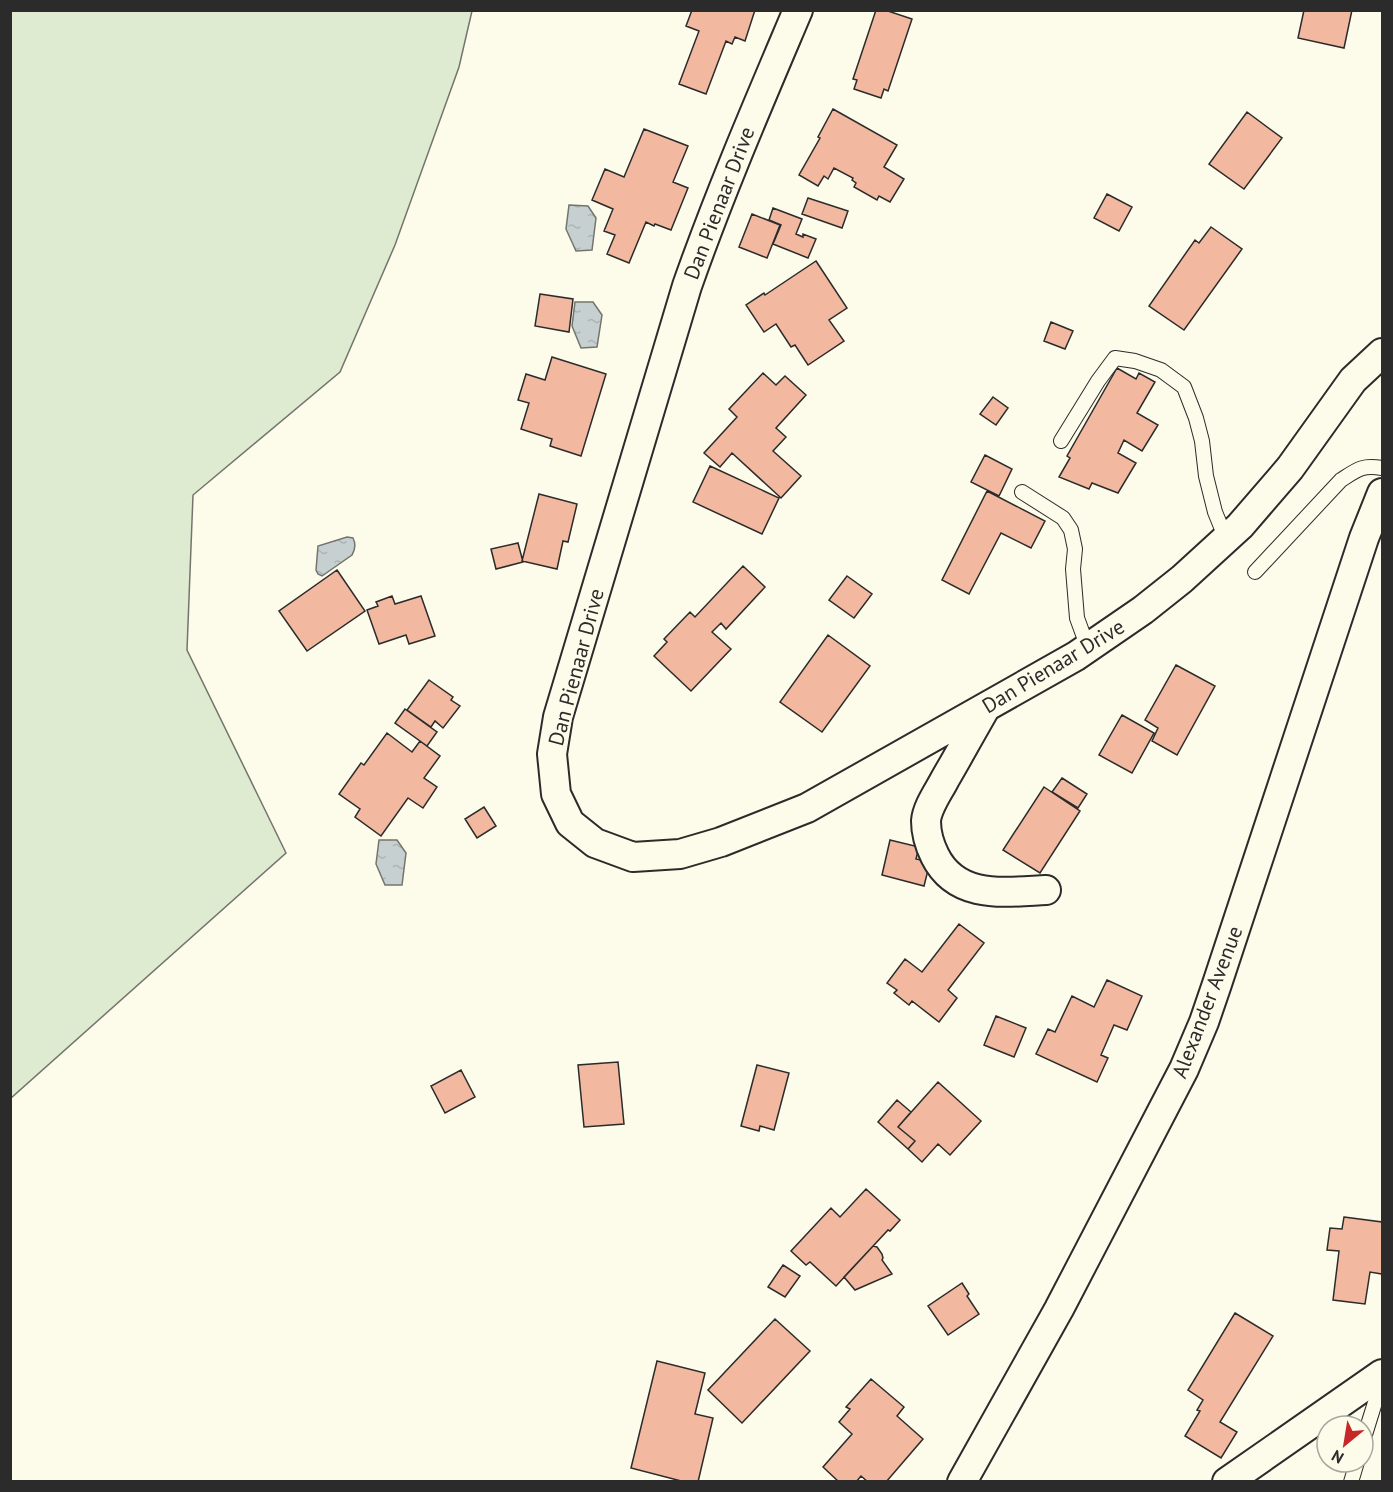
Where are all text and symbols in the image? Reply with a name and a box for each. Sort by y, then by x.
street label: Dan Pienaar Drive [677,123,761,283]
street label: Dan Pienaar Drive [542,586,610,748]
street label: Dan Pienaar Drive [977,613,1129,719]
street label: Alexander Avenue [1166,922,1248,1082]
north arrow [1315,1414,1375,1474]
text: N [1328,1446,1347,1468]

